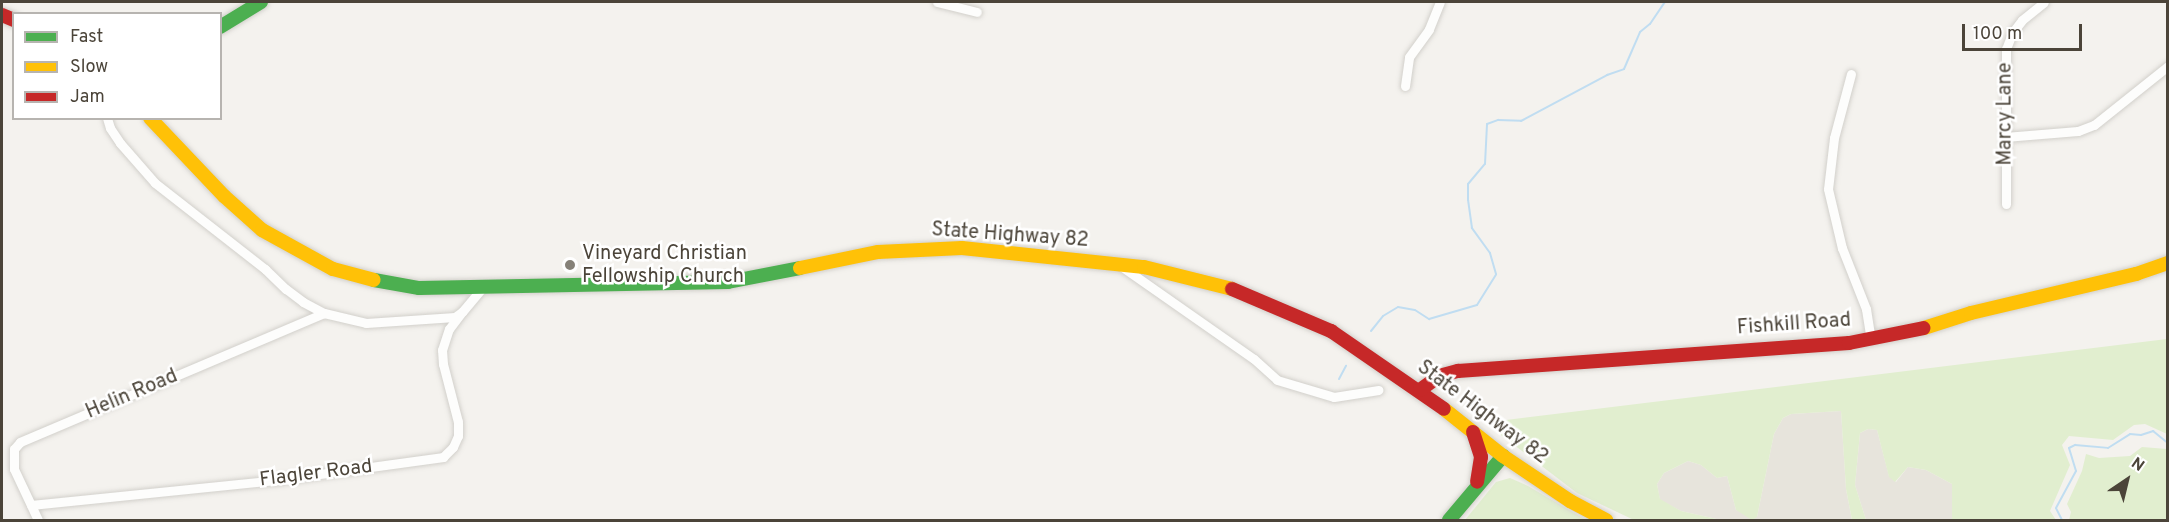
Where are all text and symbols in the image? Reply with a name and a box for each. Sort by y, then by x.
legend [12,12,222,120]
scale bar [1965,12,2085,50]
text: 100 m [1973,23,2022,46]
text: Fast [70,26,103,49]
text: Slow [70,56,108,79]
street label: Marcy Lane [1994,62,2018,166]
text: Jam [70,86,105,109]
street label: State Highway 82 [931,219,1089,253]
place label: Vineyard Christian Fellowship Church [582,242,747,289]
marker: Vineyard Christian Fellowship Church [563,258,577,272]
street label: Fishkill Road [1736,309,1852,341]
street label: State Highway 82 [1412,356,1552,470]
street label: Helin Road [82,365,182,425]
north arrow [2097,450,2157,510]
text: N [2127,454,2148,477]
street label: Flagler Road [258,455,374,493]

